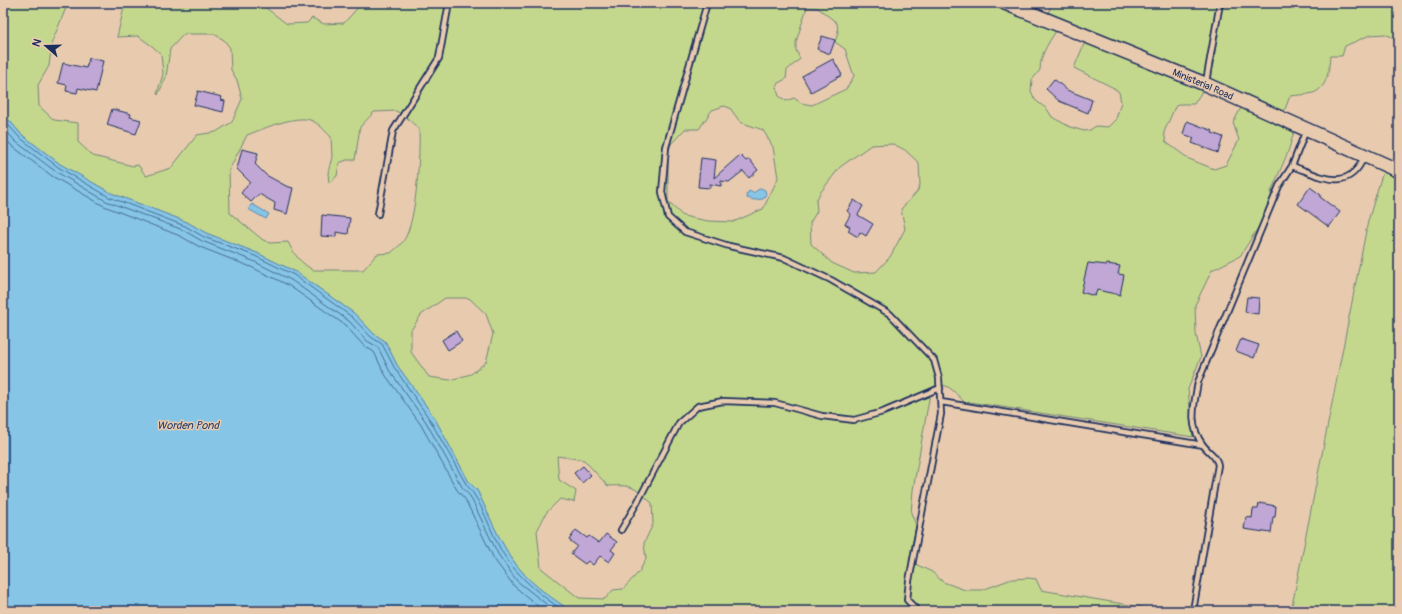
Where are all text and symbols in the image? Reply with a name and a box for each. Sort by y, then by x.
north arrow [26,26,66,66]
text: N [30,37,45,48]
street label: Ministerial Road [1171,66,1235,103]
water label: Worden Pond [157,419,221,432]

